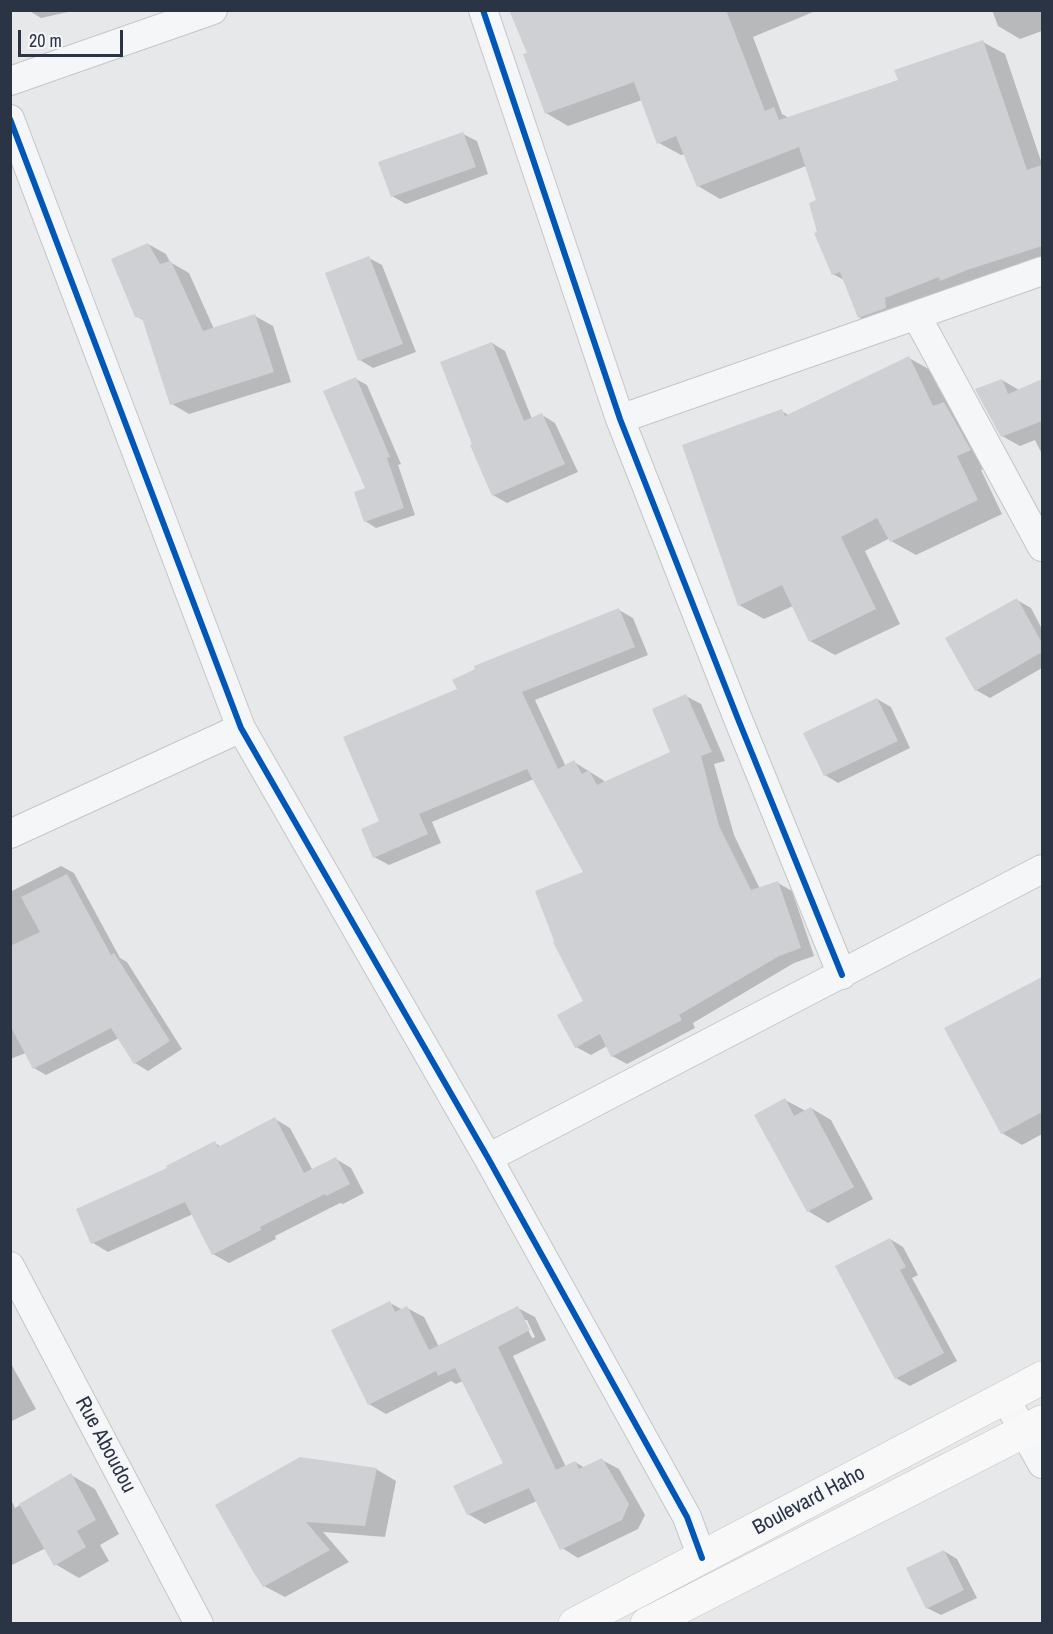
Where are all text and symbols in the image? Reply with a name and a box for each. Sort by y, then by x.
scale bar [21,18,126,56]
text: 20 m [29,28,62,53]
street label: Rue Aboudou [69,1393,141,1497]
street label: Boulevard Haho [749,1461,869,1541]

